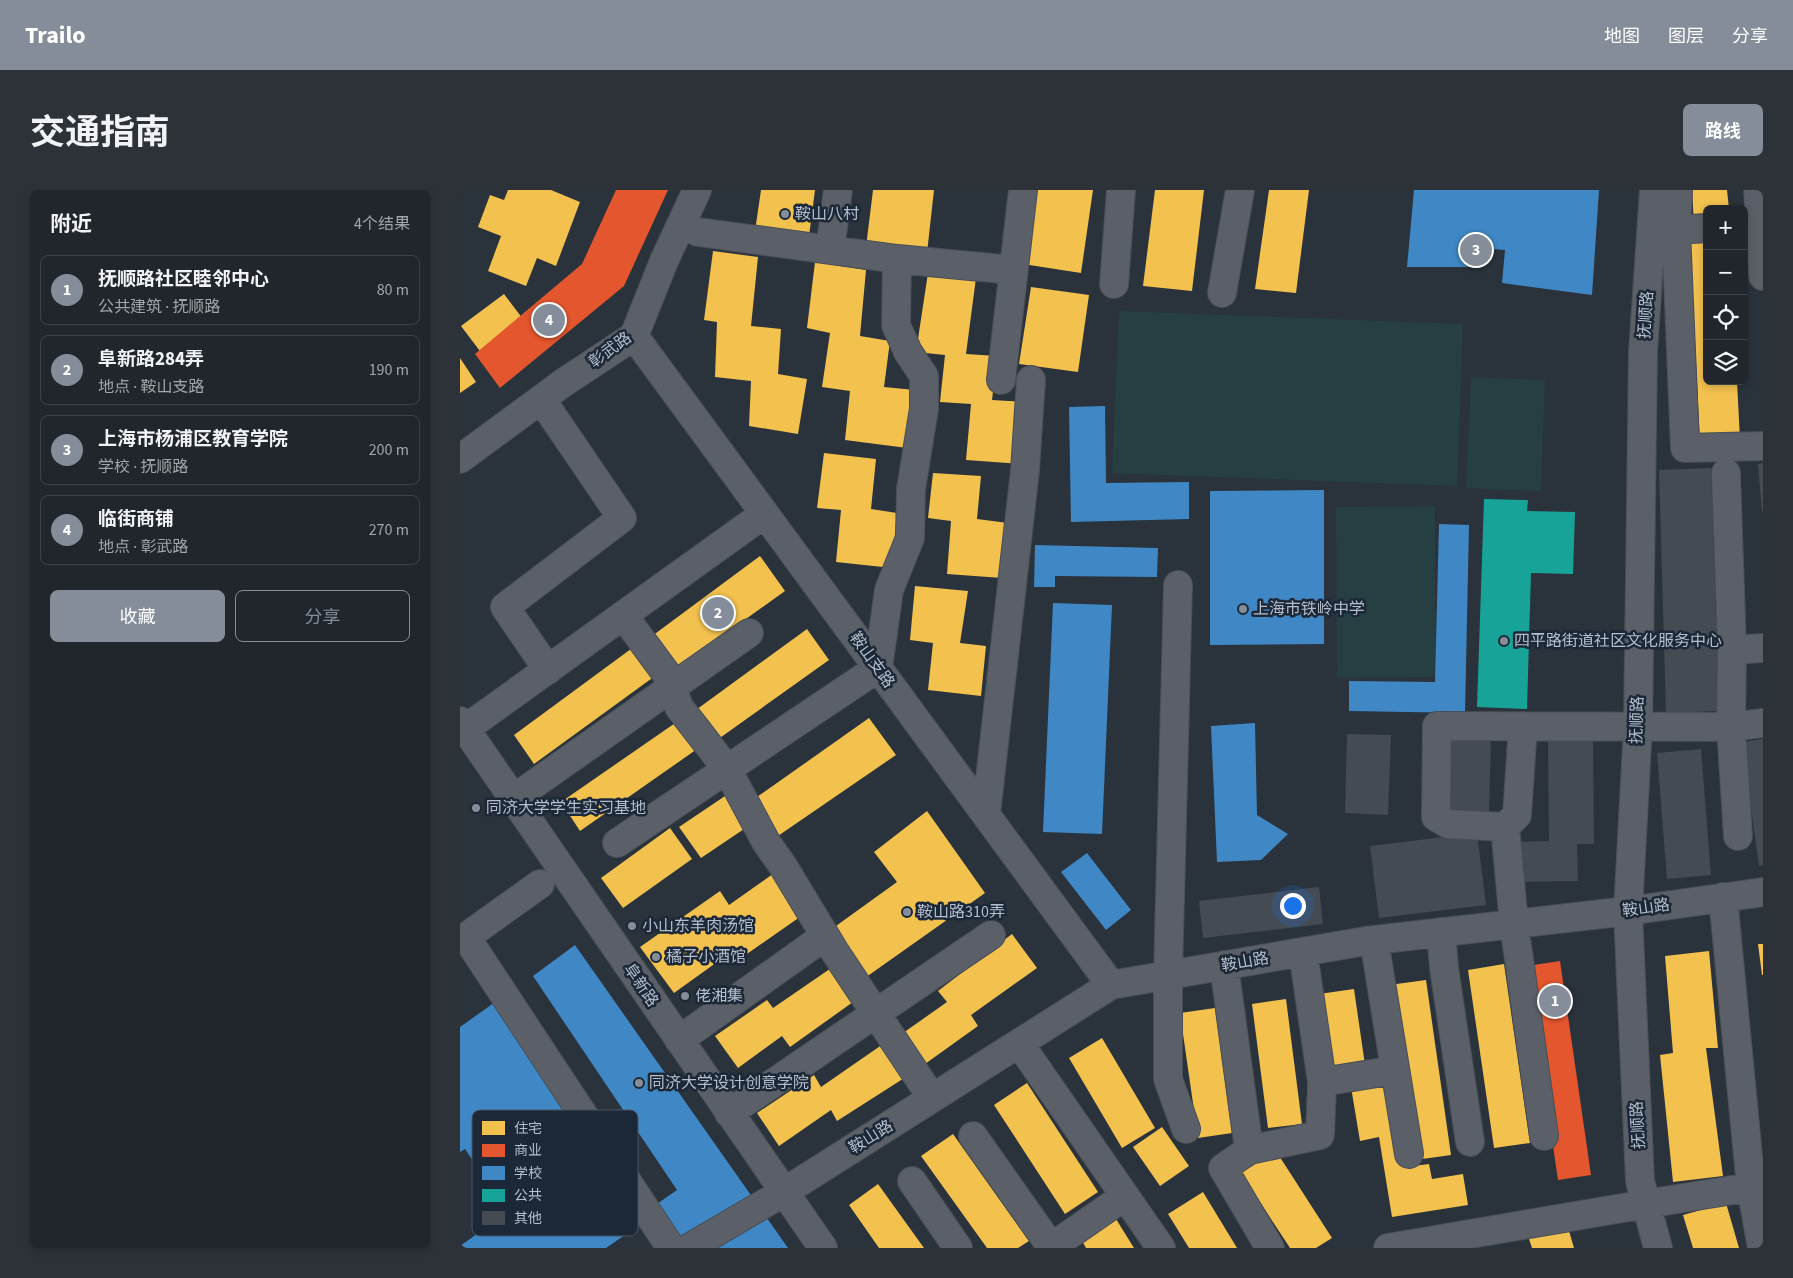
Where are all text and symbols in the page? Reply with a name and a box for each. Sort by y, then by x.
text: Trailo [25,18,86,53]
text: 地图 [1604,24,1640,49]
text: 图层 [1668,24,1704,49]
text: 分享 [1732,24,1768,49]
button: 路线 [1683,104,1763,156]
text: 交通指南 [30,108,170,158]
place label: 鞍山八村 [795,203,859,225]
map controls [1703,205,1748,385]
button: + [1703,205,1748,250]
marker: 鞍山八村 [779,208,791,220]
text: 附近 [50,209,92,239]
text: 4个结果 [354,213,410,235]
pin: 3 [1460,231,1492,269]
button: − [1703,250,1748,295]
text: 抚顺路社区睦邻中心 [98,266,269,293]
text: 1 [63,279,71,301]
text: 80 m [377,279,409,301]
street label: 抚顺路 [1633,290,1659,340]
button: locate [1703,295,1748,340]
text: 公共建筑 · 抚顺路 [98,296,220,318]
pin: 4 [533,301,565,339]
street label: 彰武路 [584,327,636,373]
button: layers [1703,340,1748,385]
text: 阜新路284弄 [98,346,204,373]
text: 2 [63,359,71,381]
text: 190 m [369,359,409,381]
text: 地点 · 鞍山支路 [98,376,204,398]
text: 上海市杨浦区教育学院 [98,426,288,453]
text: 3 [63,439,71,461]
text: 200 m [369,439,409,461]
text: 学校 · 抚顺路 [98,456,188,478]
text: 临街商铺 [98,506,174,533]
text: 4 [63,519,71,541]
text: 270 m [369,519,409,541]
text: 地点 · 彰武路 [98,536,188,558]
button: 收藏 [50,590,225,642]
button: 分享 [235,590,410,642]
pin: 2 [702,594,734,632]
place label: 上海市铁岭中学 [1253,598,1365,620]
marker: 上海市铁岭中学 [1237,603,1249,615]
street label: 鞍山支路 [844,628,900,692]
place label: 四平路街道社区文化服务中心 [1514,630,1722,652]
marker: 四平路街道社区文化服务中心 [1498,635,1510,647]
street label: 抚顺路 [1625,696,1649,744]
place label: 同济大学学生实习基地 [486,797,646,819]
marker: 同济大学学生实习基地 [470,802,482,814]
your location [1280,893,1306,919]
street label: 鞍山路 [1621,894,1671,922]
place label: 鞍山路310弄 [917,901,1005,923]
marker: 鞍山路310弄 [901,906,913,918]
place label: 小山东羊肉汤馆 [642,915,754,937]
marker: 小山东羊肉汤馆 [626,920,638,932]
place label: 橘子小酒馆 [666,946,746,968]
street label: 鞍山路 [1219,947,1271,977]
marker: 橘子小酒馆 [650,951,662,963]
street label: 阜新路 [618,959,664,1011]
pin: 1 [1539,982,1571,1020]
place label: 佬湘集 [695,985,743,1007]
marker: 佬湘集 [679,990,691,1002]
place label: 同济大学设计创意学院 [649,1072,809,1094]
marker: 同济大学设计创意学院 [633,1077,645,1089]
street label: 抚顺路 [1626,1100,1650,1150]
legend [472,1110,638,1236]
street label: 鞍山路 [845,1115,897,1159]
text: 住宅 [514,1119,542,1139]
text: 商业 [514,1141,542,1161]
text: 学校 [514,1164,542,1184]
text: 公共 [514,1186,542,1206]
text: 其他 [514,1209,542,1229]

